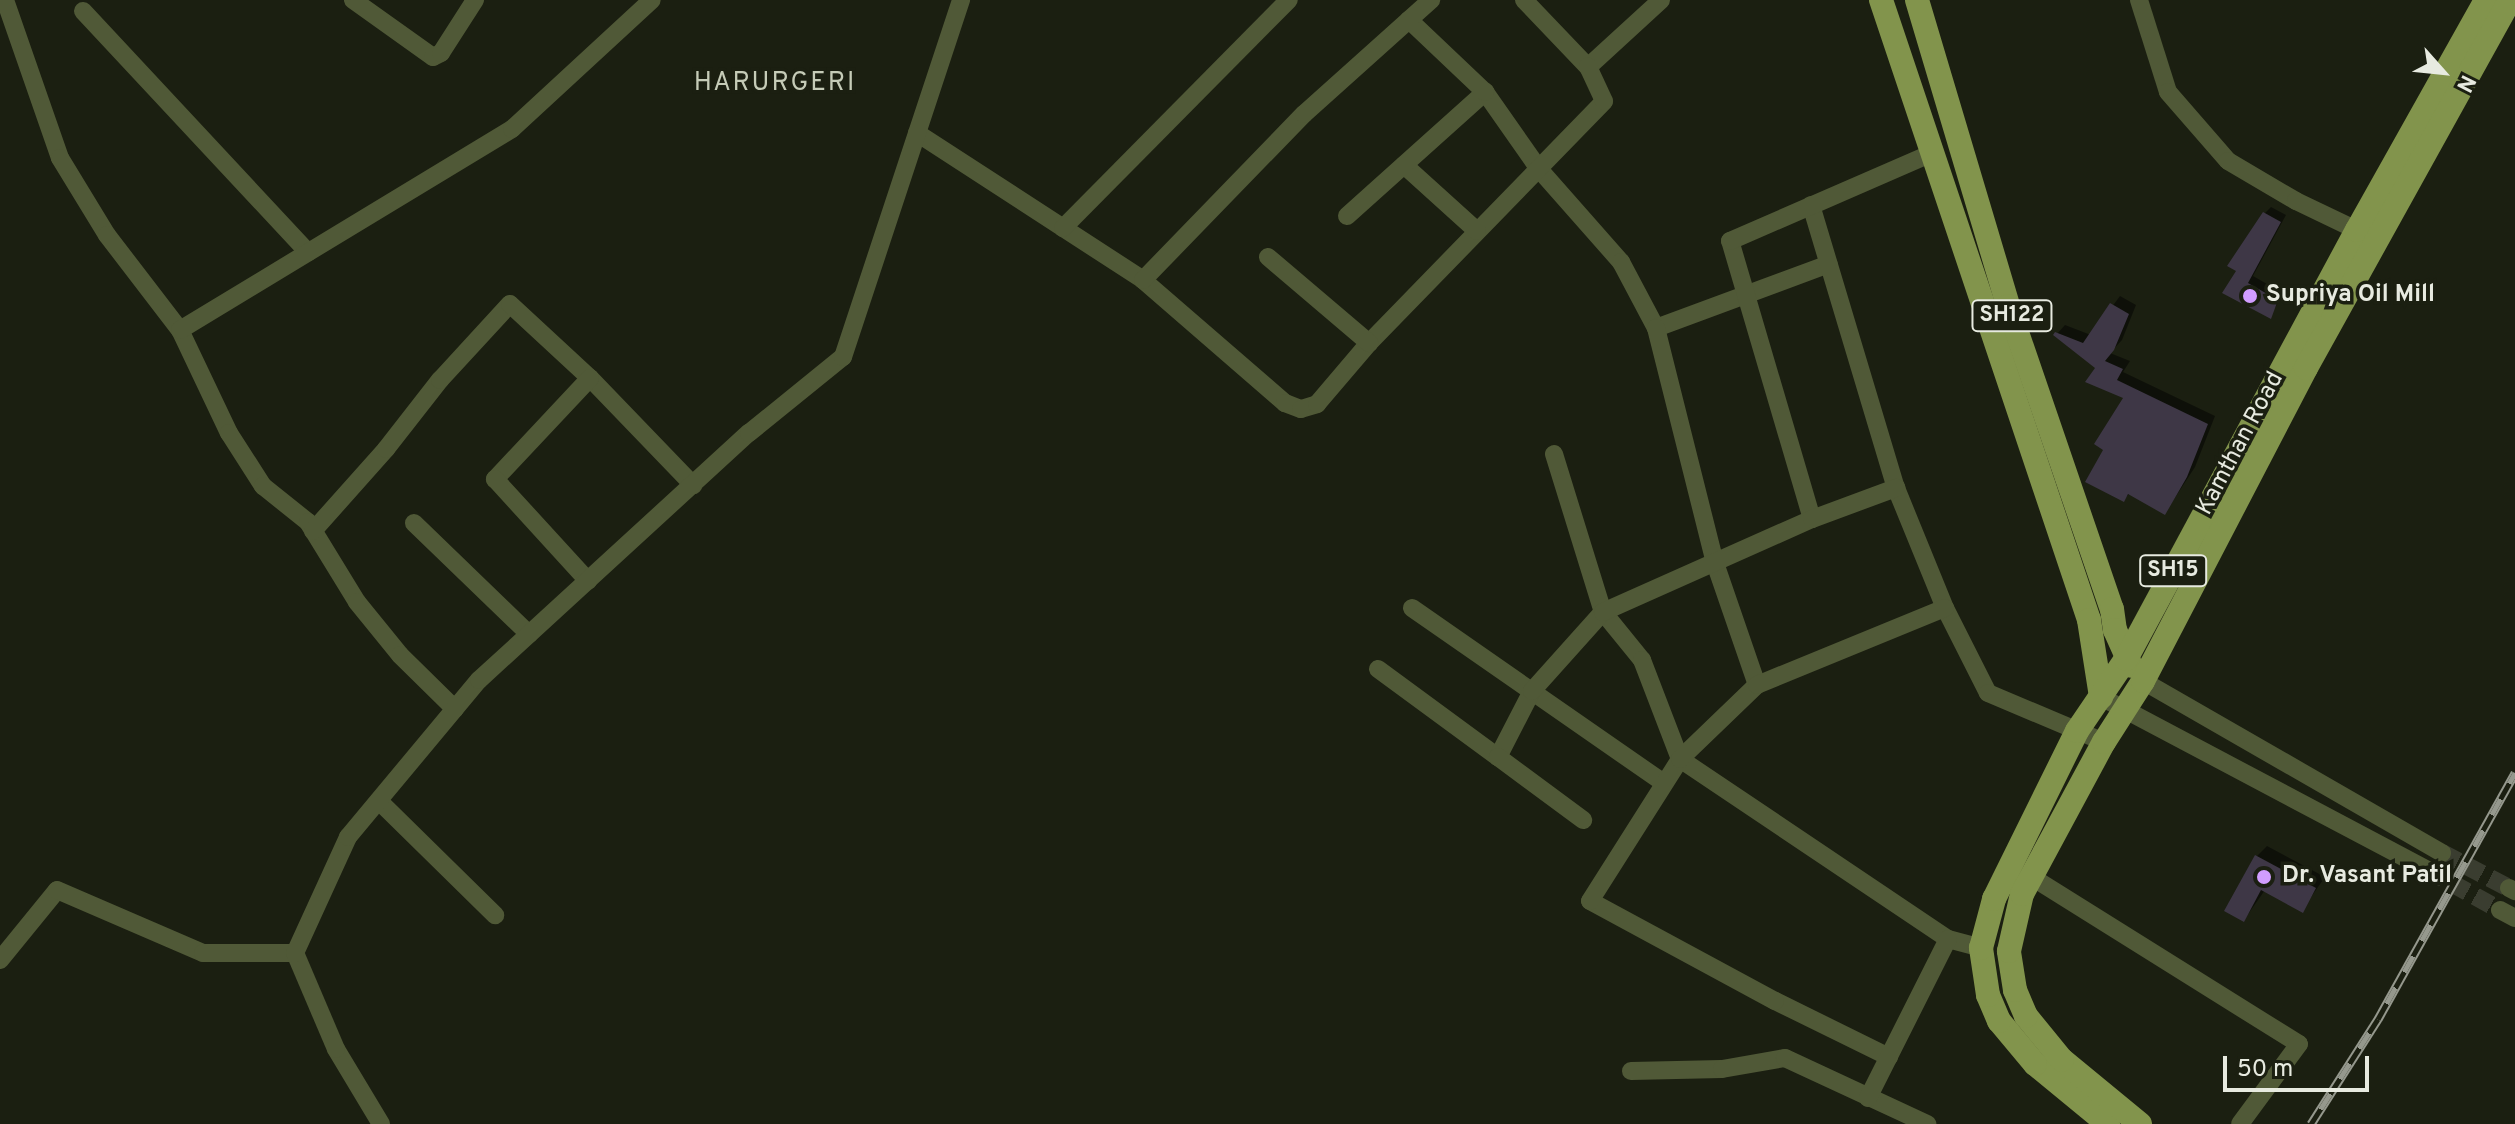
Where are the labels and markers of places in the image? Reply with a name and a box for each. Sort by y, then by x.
place label: Supriya Oil Mill [2266,282,2435,310]
marker: Supriya Oil Mill [2241,287,2259,305]
place label: Dr. Vasant Patil [2282,863,2453,891]
marker: Dr. Vasant Patil [2253,866,2275,888]

